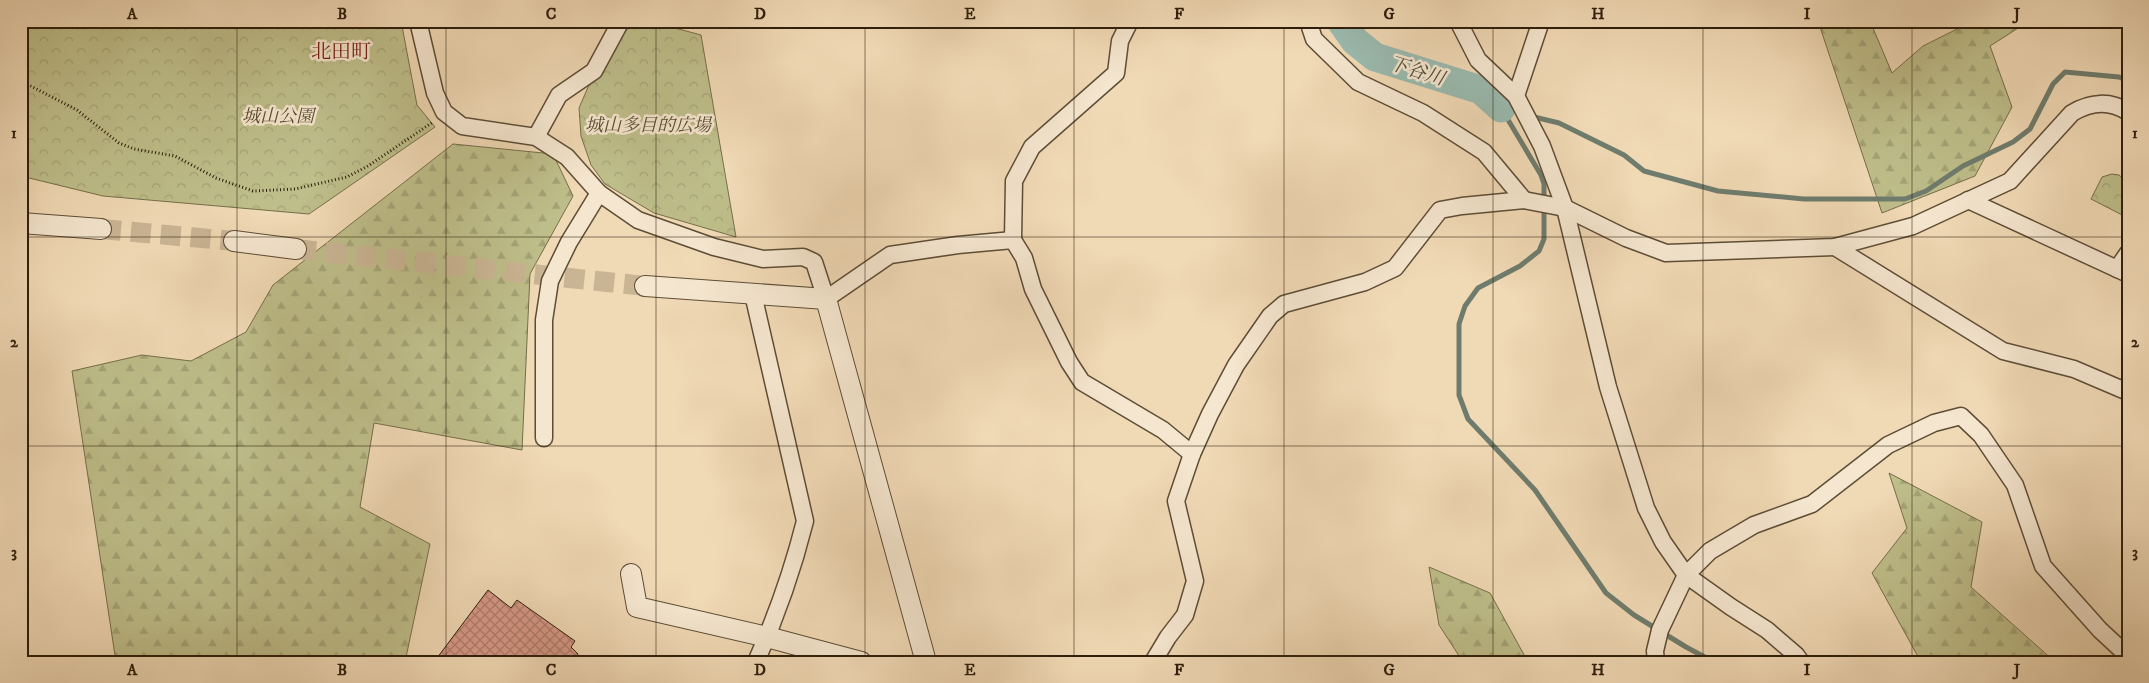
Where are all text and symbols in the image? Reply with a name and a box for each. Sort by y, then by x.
text: A [126,4,138,24]
text: B [337,4,347,24]
text: C [546,4,556,24]
text: D [754,4,766,24]
text: E [964,4,976,24]
text: F [1174,4,1184,24]
text: G [1383,4,1395,24]
text: H [1591,4,1605,24]
text: I [1804,4,1811,24]
text: J [2012,4,2021,24]
district label: 北田町 [311,40,371,65]
water label: 下谷川 [1386,52,1449,91]
park label: 城山公園 [242,106,317,128]
park label: 城山多目的広場 [585,115,713,137]
text: 1 [11,123,17,143]
text: 1 [2132,123,2138,143]
text: 2 [10,332,19,352]
text: 2 [2131,332,2140,352]
text: 3 [11,542,17,562]
text: 3 [2132,542,2138,562]
text: A [126,660,138,680]
text: B [337,660,347,680]
text: C [546,660,556,680]
text: D [754,660,766,680]
text: E [964,660,976,680]
text: F [1174,660,1184,680]
text: G [1383,660,1395,680]
text: H [1591,660,1605,680]
text: I [1804,660,1811,680]
text: J [2012,660,2021,680]

